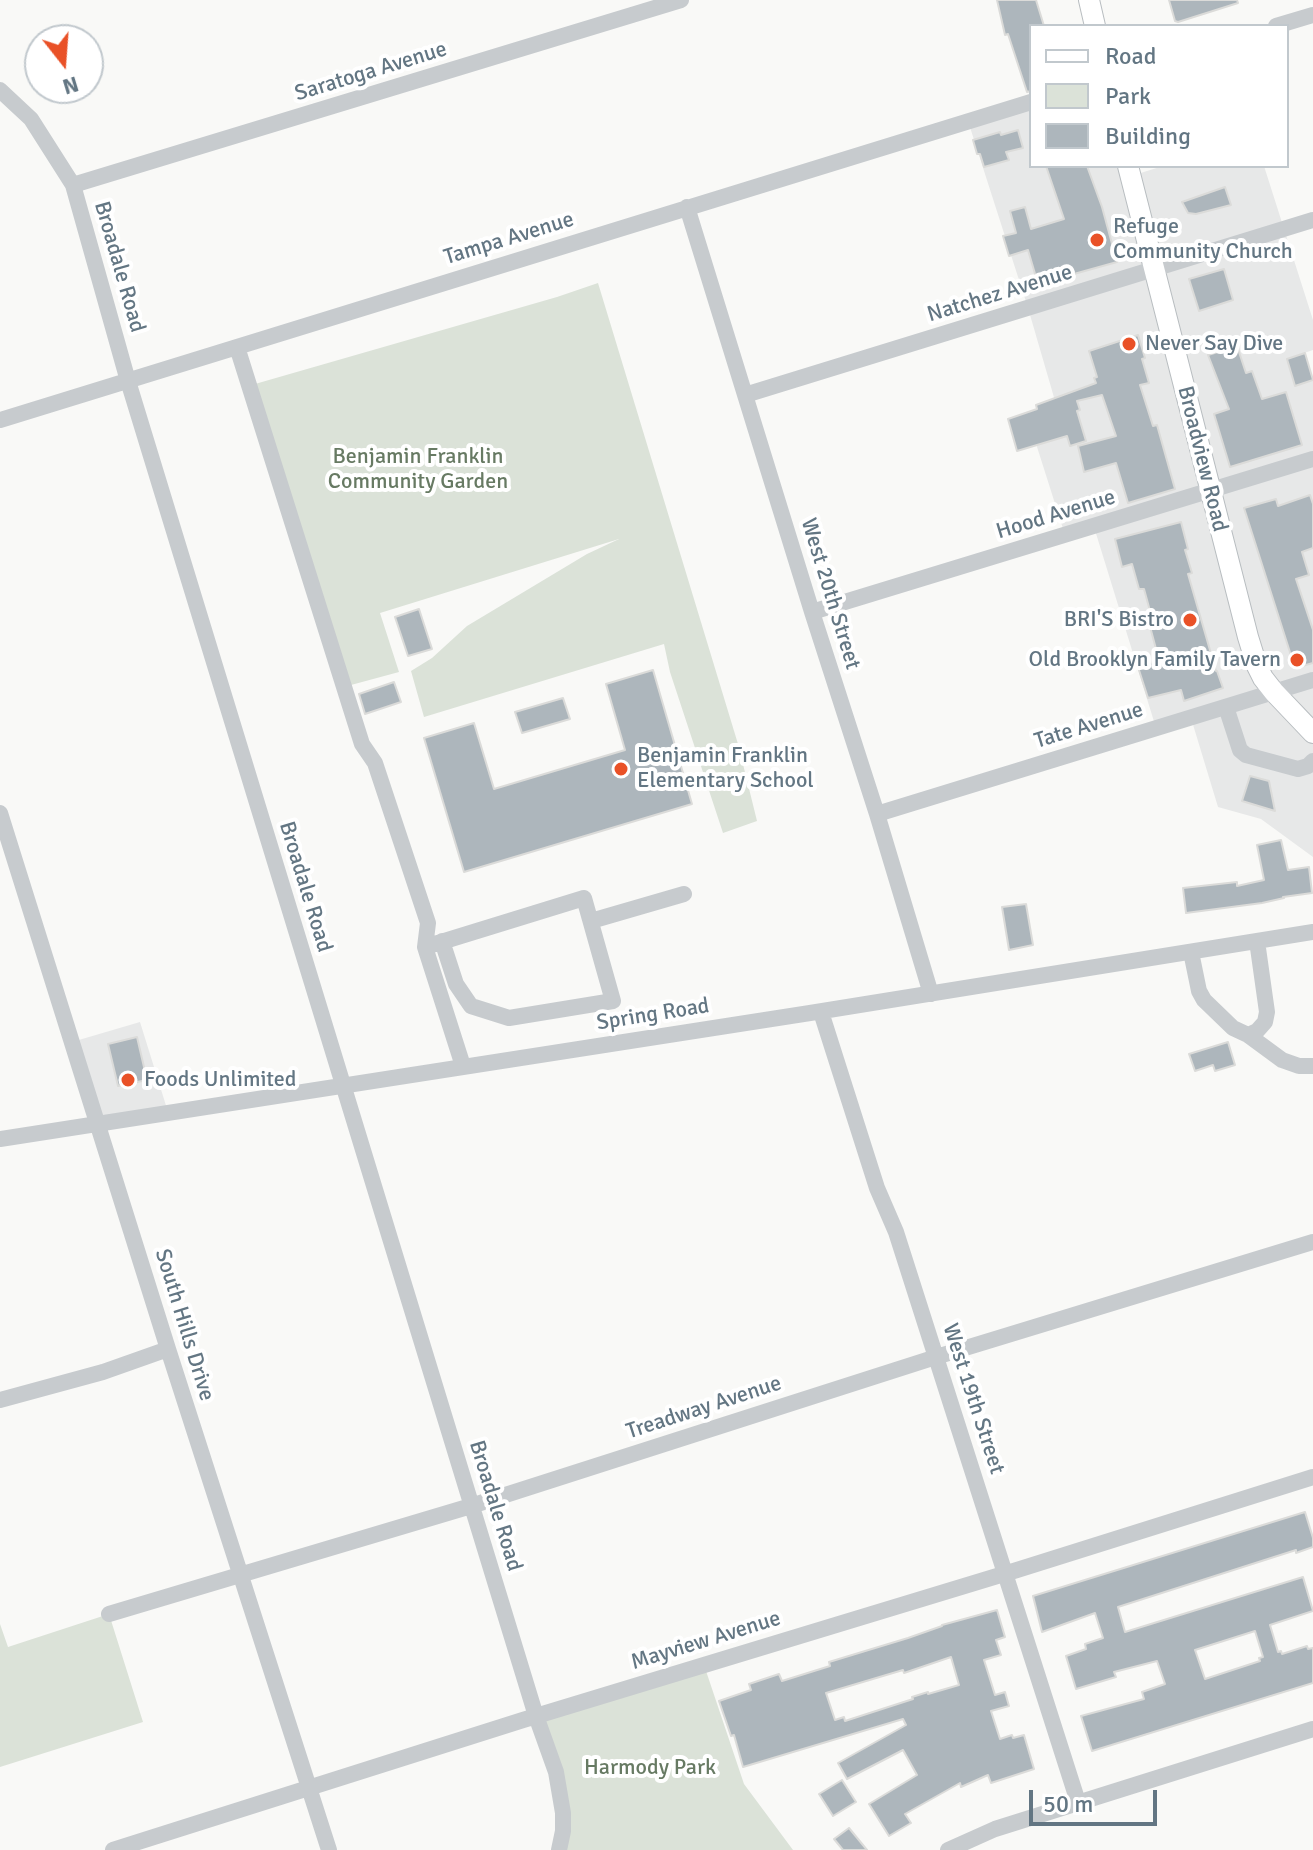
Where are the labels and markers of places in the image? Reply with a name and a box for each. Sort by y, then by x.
place label: Refuge Community Church [1113,214,1293,266]
marker: Refuge Community Church [1088,231,1106,249]
place label: Never Say Dive [1145,331,1283,357]
marker: Never Say Dive [1120,335,1138,353]
place label: BRI'S Bistro [1064,607,1174,633]
marker: BRI'S Bistro [1181,611,1199,629]
place label: Old Brooklyn Family Tavern [1029,647,1281,673]
marker: Old Brooklyn Family Tavern [1288,651,1306,669]
place label: Benjamin Franklin Elementary School [637,743,814,794]
marker: Benjamin Franklin Elementary School [612,760,630,778]
place label: Foods Unlimited [144,1067,296,1093]
marker: Foods Unlimited [119,1071,137,1089]

